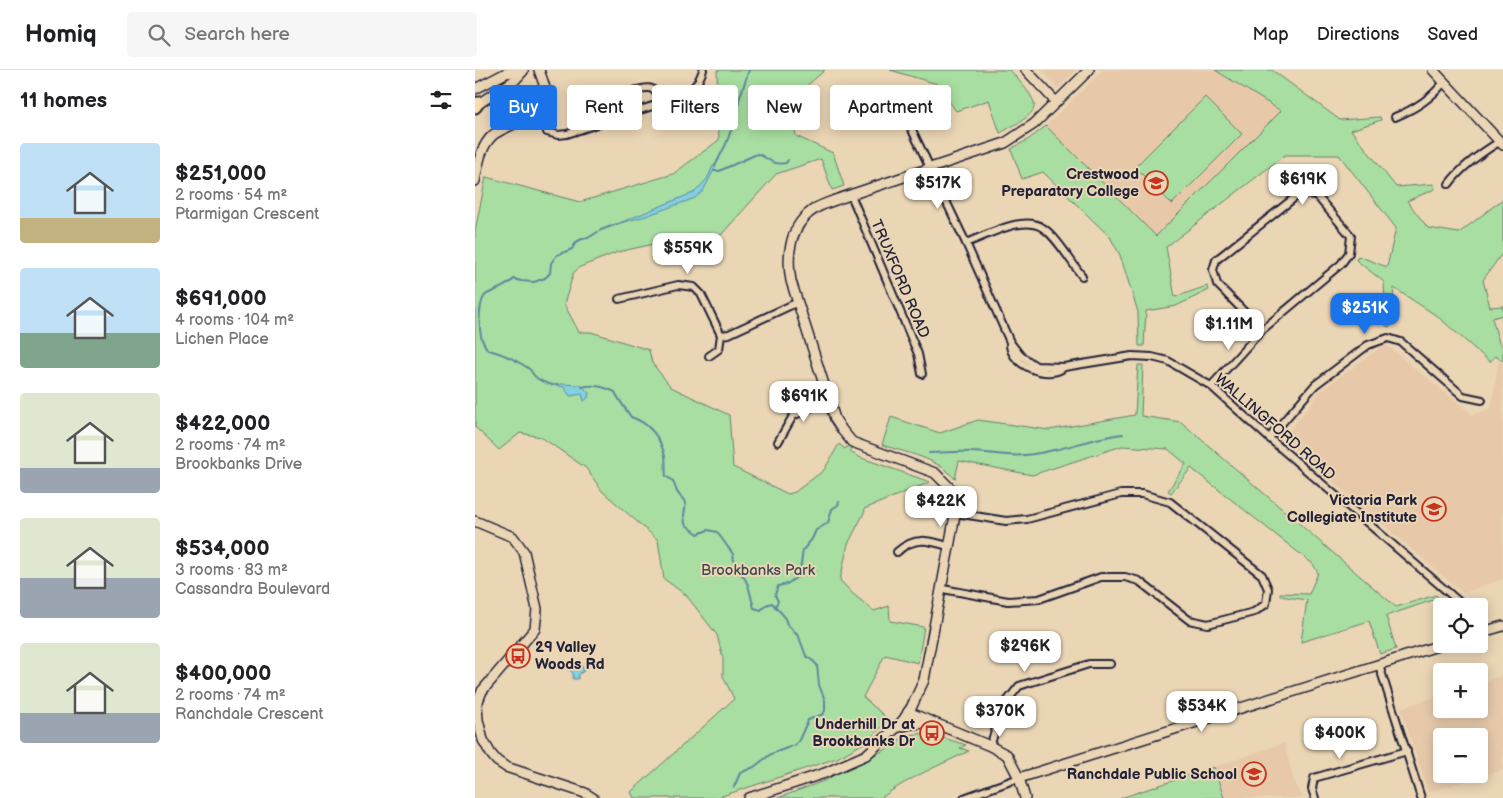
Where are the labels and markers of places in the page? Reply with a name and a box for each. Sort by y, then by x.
pin: $619K [1268,164,1338,206]
place label: Crestwood Preparatory College [1001,165,1139,201]
pin: $517K [903,168,973,210]
school or university icon: Crestwood Preparatory College [1143,170,1169,196]
pin: $559K [653,232,723,275]
pin: $251K [1330,292,1400,335]
pin: $1.11M [1188,308,1270,351]
pin: $691K [769,380,839,423]
pin: $422K [906,486,976,528]
place label: Victoria Park Collegiate Institute [1287,491,1417,527]
school or university icon: Victoria Park Collegiate Institute [1421,496,1447,522]
pin: $296K [990,630,1060,673]
place label: 29 Valley Woods Rd [535,638,604,674]
bus stop icon: 29 Valley Woods Rd [505,643,531,669]
pin: $534K [1167,690,1237,733]
pin: $370K [965,696,1035,738]
place label: Underhill Dr at Brookbanks Dr [812,715,916,751]
pin: $400K [1305,718,1375,760]
bus stop icon: Underhill Dr at Brookbanks Dr [919,720,945,746]
school or university icon: Ranchdale Public School [1241,761,1267,787]
place label: Ranchdale Public School [1067,765,1237,784]

